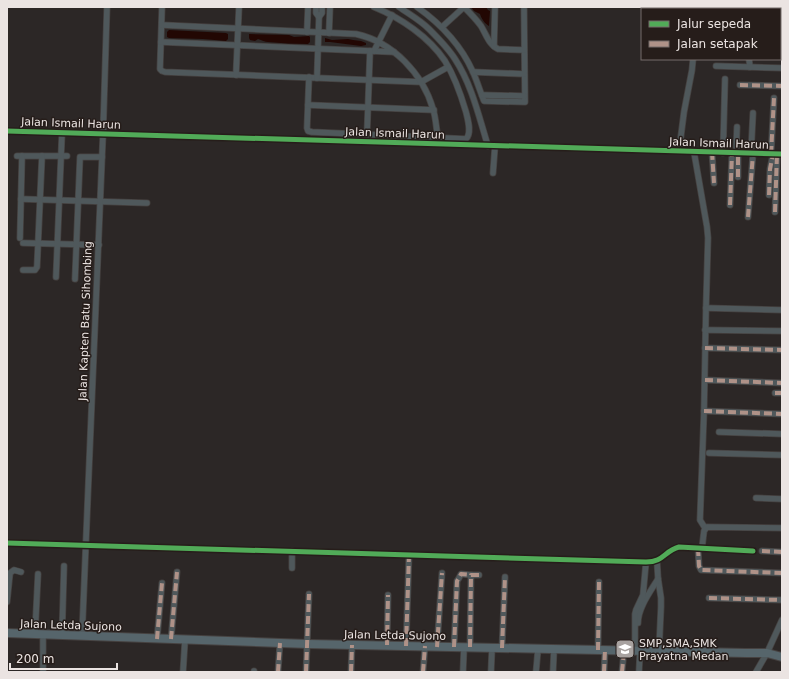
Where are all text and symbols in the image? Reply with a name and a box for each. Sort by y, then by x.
legend [641,8,781,60]
text: Jalur sepeda [676,17,751,31]
text: Jalan setapak [676,37,758,51]
street label: Jalan Ismail Harun [20,115,121,132]
street label: Jalan Ismail Harun [344,125,445,142]
street label: Jalan Ismail Harun [668,135,769,152]
street label: Jalan Kapten Batu Sihombing [76,241,95,402]
street label: Jalan Letda Sujono [19,617,122,634]
street label: Jalan Letda Sujono [343,628,446,643]
place label: SMP,SMA,SMK Prayatna Medan [639,637,728,663]
school or university icon: SMP,SMA,SMK Prayatna Medan [614,638,636,660]
scale bar [10,645,117,671]
text: 200 m [16,652,54,666]

